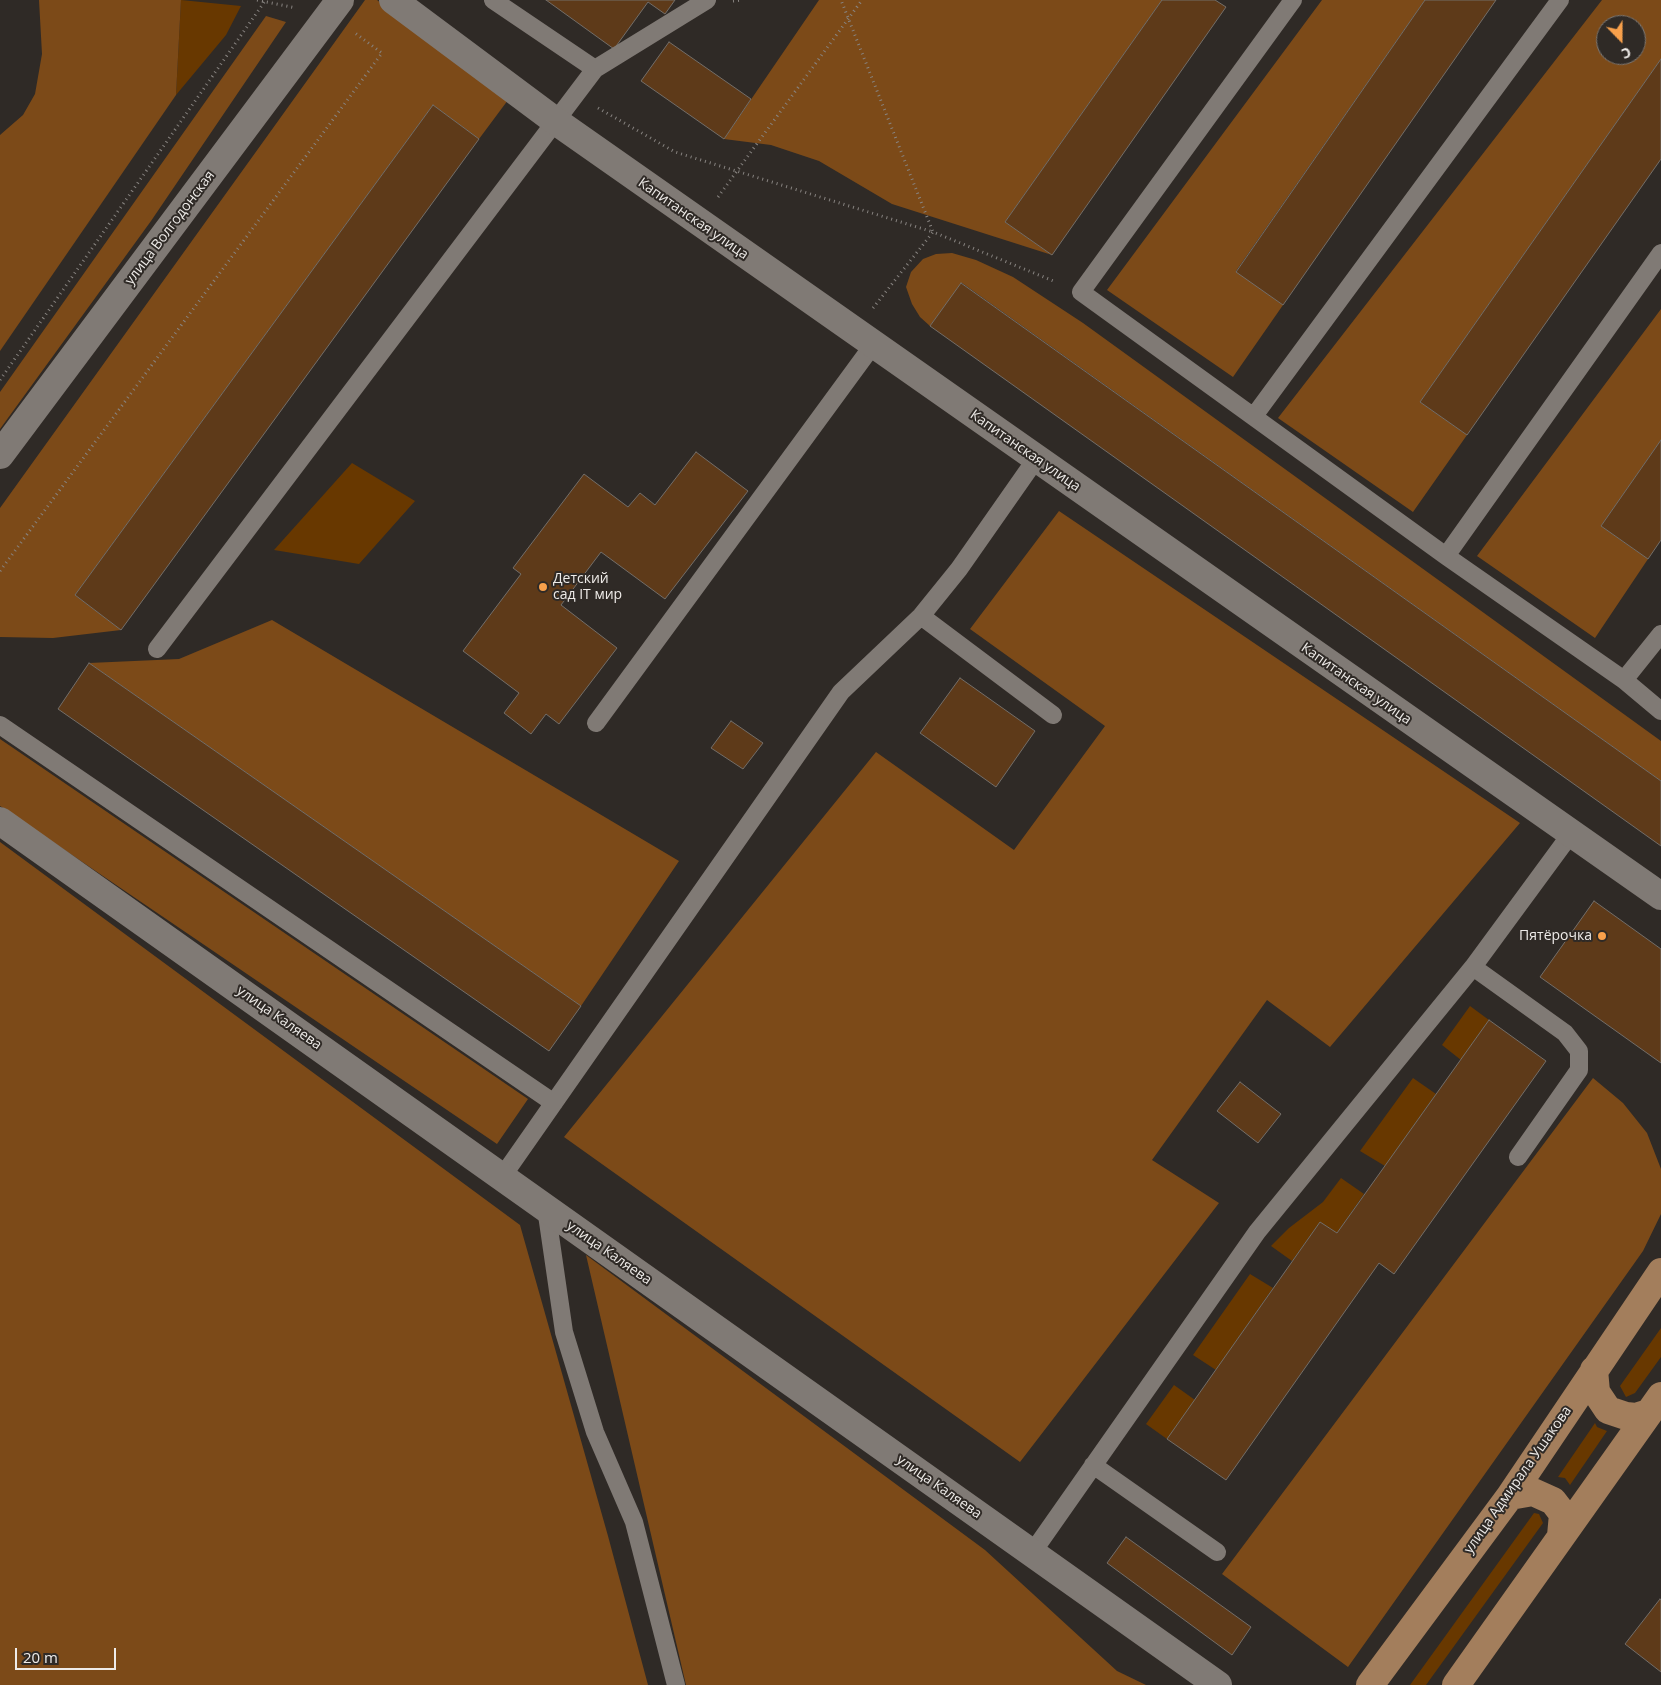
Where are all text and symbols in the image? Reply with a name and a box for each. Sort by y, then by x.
north arrow [1596,15,1646,65]
text: С [1619,43,1634,64]
street label: улица Волгодонская [122,168,218,288]
street label: Капитанская улица [635,175,751,263]
street label: Капитанская улица [967,407,1083,495]
place label: Детский сад IT мир [553,571,622,604]
marker: Детский сад IT мир [537,581,549,593]
street label: Капитанская улица [1298,640,1414,728]
place label: Пятёрочка [1519,928,1592,944]
marker: Пятёрочка [1596,930,1608,942]
street label: улица Каляева [233,982,325,1054]
street label: улица Каляева [563,1217,655,1289]
street label: улица Адмирала Ушакова [1461,1403,1575,1557]
street label: улица Каляева [893,1451,985,1523]
scale bar [18,1638,119,1670]
text: 20 m [23,1647,58,1667]

